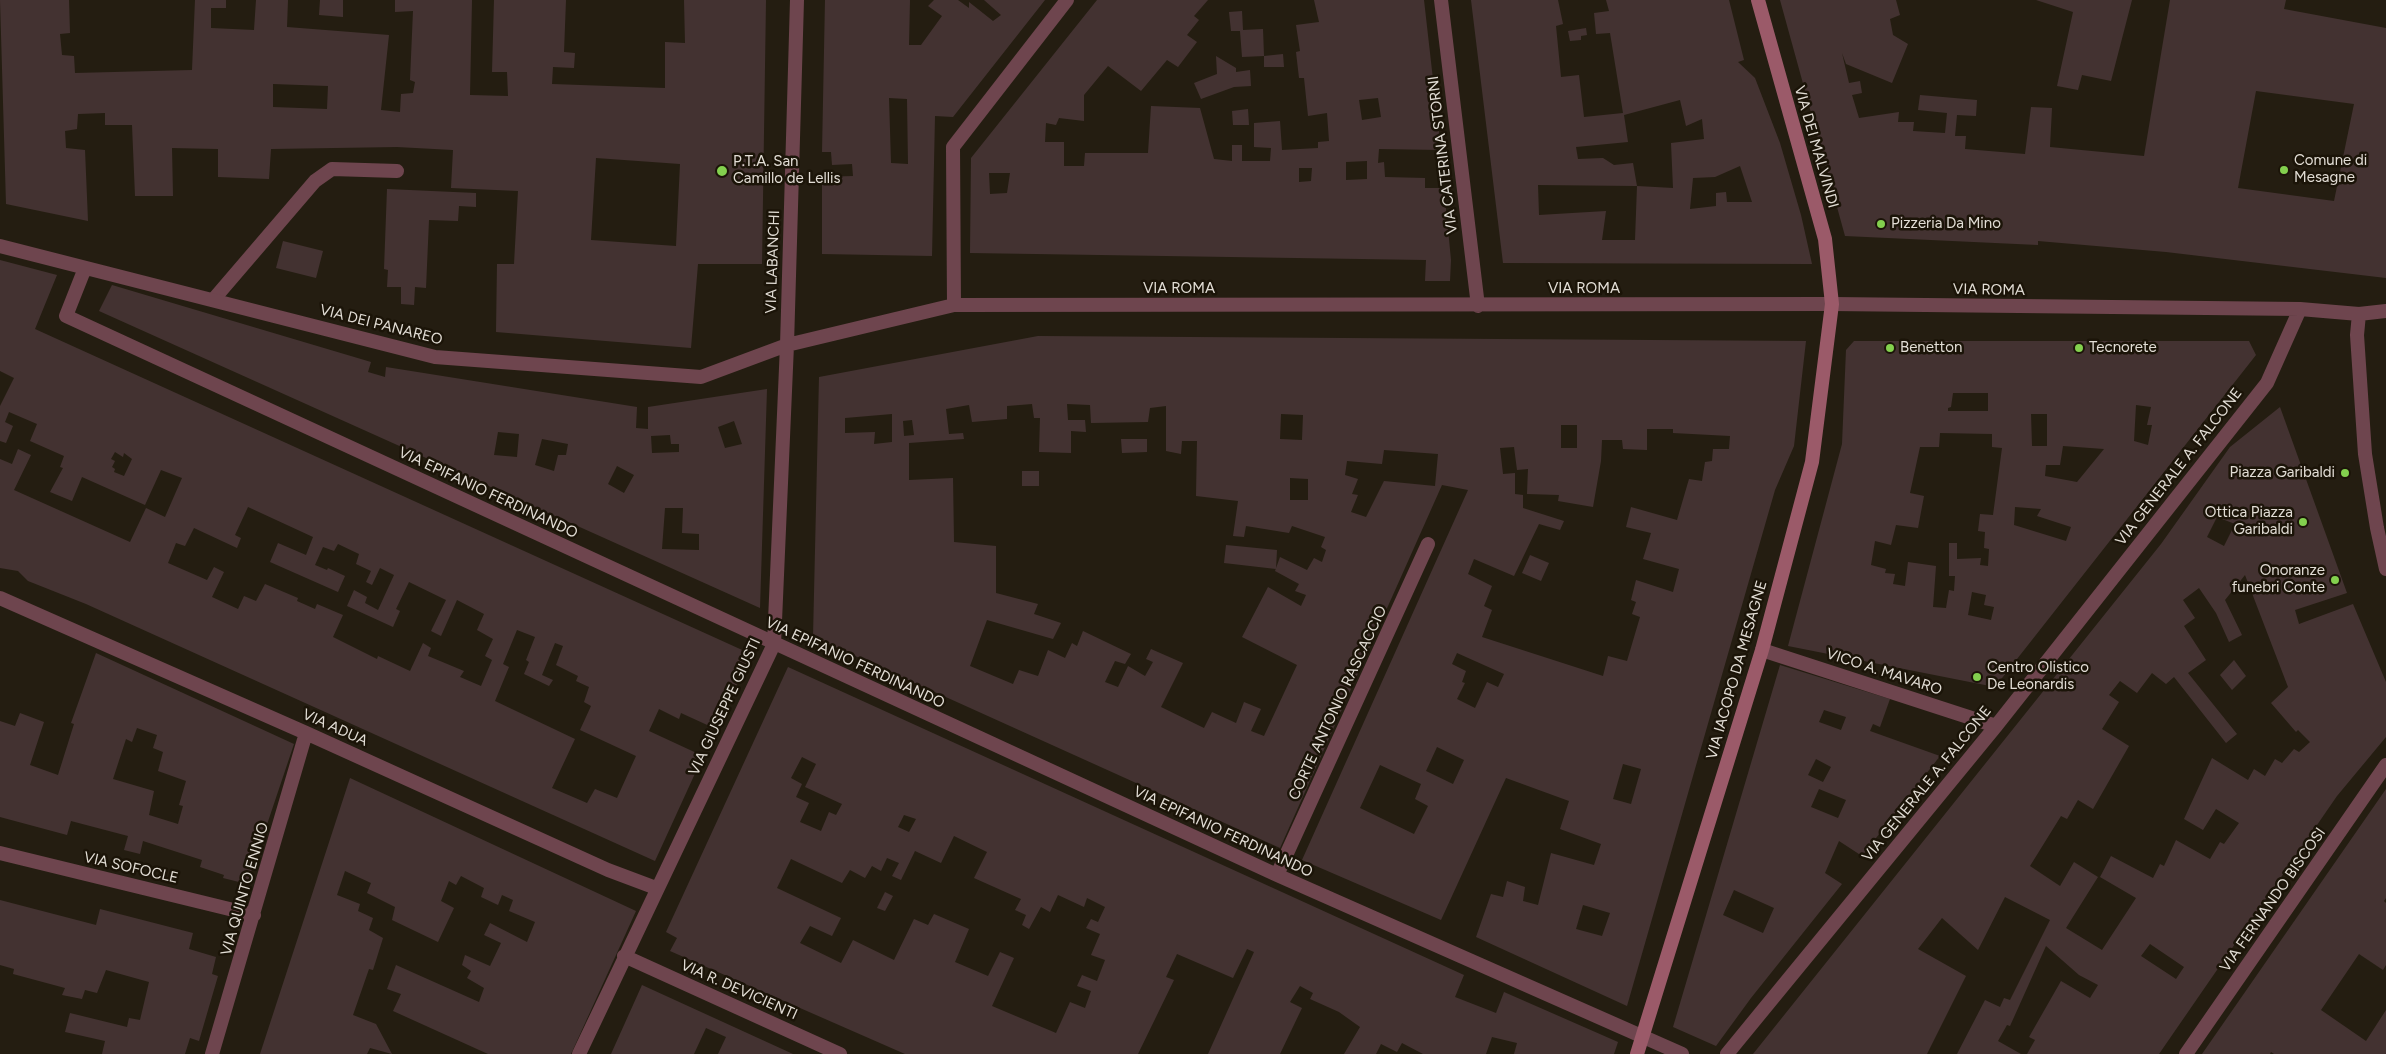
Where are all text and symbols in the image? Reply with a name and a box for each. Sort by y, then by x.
street label: VIA CATERINA STORNI [1424,75,1462,235]
street label: VIA DEI MALVINDI [1790,84,1842,210]
place label: Comune di Mesagne [2294,152,2367,187]
place label: P.T.A. San Camillo de Lellis [733,153,840,188]
marker: P.T.A. San Camillo de Lellis [715,164,729,178]
marker: Comune di Mesagne [2278,164,2290,176]
street label: VIA LABANCHI [762,210,784,314]
place label: Pizzeria Da Mino [1891,215,2001,233]
marker: Pizzeria Da Mino [1875,218,1887,230]
street label: VIA ROMA [1143,280,1215,298]
street label: VIA ROMA [1548,280,1620,298]
street label: VIA ROMA [1953,280,2025,300]
street label: VIA DEI PANAREO [318,301,444,349]
place label: Benetton [1900,339,1962,357]
place label: Tecnorete [2089,339,2157,357]
marker: Benetton [1884,342,1896,354]
marker: Tecnorete [2073,342,2085,354]
street label: VIA GENERALE A. FALCONE [2112,385,2246,549]
street label: VIA EPIFANIO FERDINANDO [396,444,580,542]
place label: Piazza Garibaldi [2229,464,2335,482]
marker: Piazza Garibaldi [2339,467,2351,479]
place label: Ottica Piazza Garibaldi [2205,504,2293,539]
marker: Ottica Piazza Garibaldi [2297,516,2309,528]
place label: Onoranze funebri Conte [2232,562,2325,597]
marker: Onoranze funebri Conte [2329,574,2341,586]
street label: VIA IACOPO DA MESAGNE [1703,578,1771,762]
street label: CORTE ANTONIO RASCACCIO [1285,603,1391,803]
street label: VIA EPIFANIO FERDINANDO [763,614,947,712]
street label: VIA GIUSEPPE GIUSTI [685,635,765,779]
street label: VICO A. MAVARO [1824,645,1944,699]
place label: Centro Olistico De Leonardis [1987,659,2089,694]
marker: Centro Olistico De Leonardis [1971,671,1983,683]
street label: VIA GENERALE A. FALCONE [1859,703,1995,865]
street label: VIA ADUA [300,706,370,750]
street label: VIA EPIFANIO FERDINANDO [1131,783,1315,881]
street label: VIA QUINTO ENNIO [217,820,273,958]
street label: VIA FERNANDO BISCOSI [2216,824,2330,976]
street label: VIA SOFOCLE [82,848,180,888]
street label: VIA R. DEVICIENTI [678,956,800,1024]

